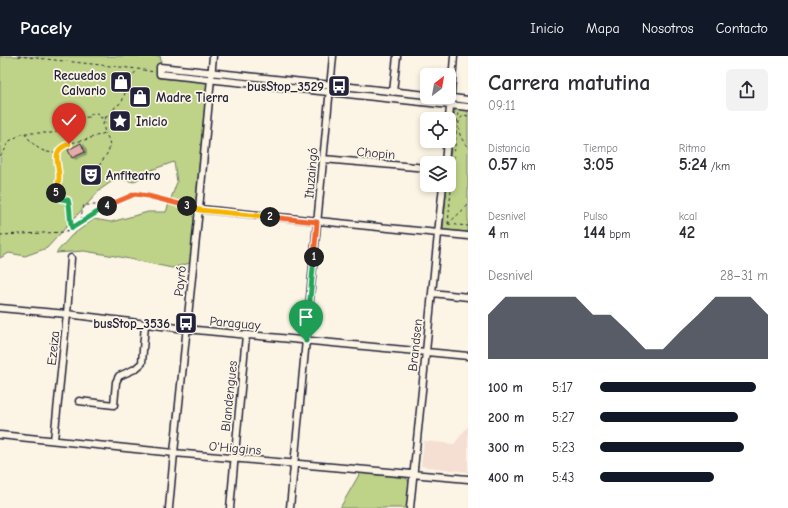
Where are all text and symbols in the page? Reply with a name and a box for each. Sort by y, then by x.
text: Pacely [20,17,72,39]
text: Inicio [530,20,564,37]
text: Mapa [586,20,620,37]
text: Nosotros [642,20,694,37]
text: Contacto [716,20,768,37]
place label: Recuedos Calvario [54,68,106,98]
north arrow [420,68,456,104]
map controls [420,68,456,192]
shop icon: Recuedos Calvario [108,69,134,95]
button: share [726,69,768,111]
text: Carrera matutina [488,70,650,96]
bus stop icon: busStop_3529 [326,73,352,99]
place label: busStop_3529 [247,79,324,94]
shop icon: Madre Tierra [127,84,153,110]
place label: Madre Tierra [156,90,229,105]
text: 09:11 [488,98,515,113]
pin [52,103,86,144]
place icon: Inicio [107,108,133,134]
icon: check [58,109,80,131]
button: locate [420,112,456,148]
place label: Inicio [136,114,168,129]
text: Distancia [488,142,530,155]
text: Tiempo [583,142,618,155]
text: Ritmo [679,142,706,155]
street label: Chopin [356,144,396,162]
street label: Ituzaingó [301,147,321,199]
text: 0.57 [488,155,517,174]
text: 3:05 [583,155,614,174]
text: 5:24 [679,155,707,174]
button: layers [420,156,456,192]
text: km [517,160,536,173]
text: /km [707,160,730,173]
theatre icon: Anfiteatro [78,162,104,188]
place label: Anfiteatro [106,168,161,183]
pin: 5 [46,183,66,203]
text: 5 [53,186,59,199]
pin: 4 [97,196,117,216]
pin: 3 [177,196,197,216]
text: 4 [104,199,110,212]
text: 3 [184,199,190,212]
pin: 2 [260,207,280,227]
text: 2 [267,210,273,223]
text: Desnivel [488,210,526,223]
text: Pulso [583,210,608,223]
text: kcal [679,210,697,223]
text: 4 [488,223,496,242]
text: 144 [583,223,606,242]
text: 42 [679,223,695,242]
text: m [496,228,509,241]
text: bpm [606,228,630,241]
pin: 1 [304,247,324,267]
text: 1 [312,250,316,263]
street label: Payró [171,265,189,297]
text: Desnivel [488,268,533,283]
text: 28–31 m [720,268,768,283]
pin [289,300,323,341]
icon: arrive [295,306,317,328]
bus stop icon: busStop_3536 [173,310,199,336]
street label: Paraguay [209,313,261,333]
place label: busStop_3536 [93,316,170,331]
street label: Brandsen [405,318,425,372]
street label: Ezeiza [44,330,62,366]
street label: Blandengues [218,360,240,432]
text: 100 m [488,380,523,395]
text: 5:17 [552,380,573,395]
text: 200 m [488,410,524,425]
text: 5:27 [552,410,574,425]
street label: O'Higgins [208,438,262,458]
text: 300 m [488,440,524,455]
text: 5:23 [552,440,575,455]
text: 400 m [488,470,524,485]
text: 5:43 [552,470,574,485]

